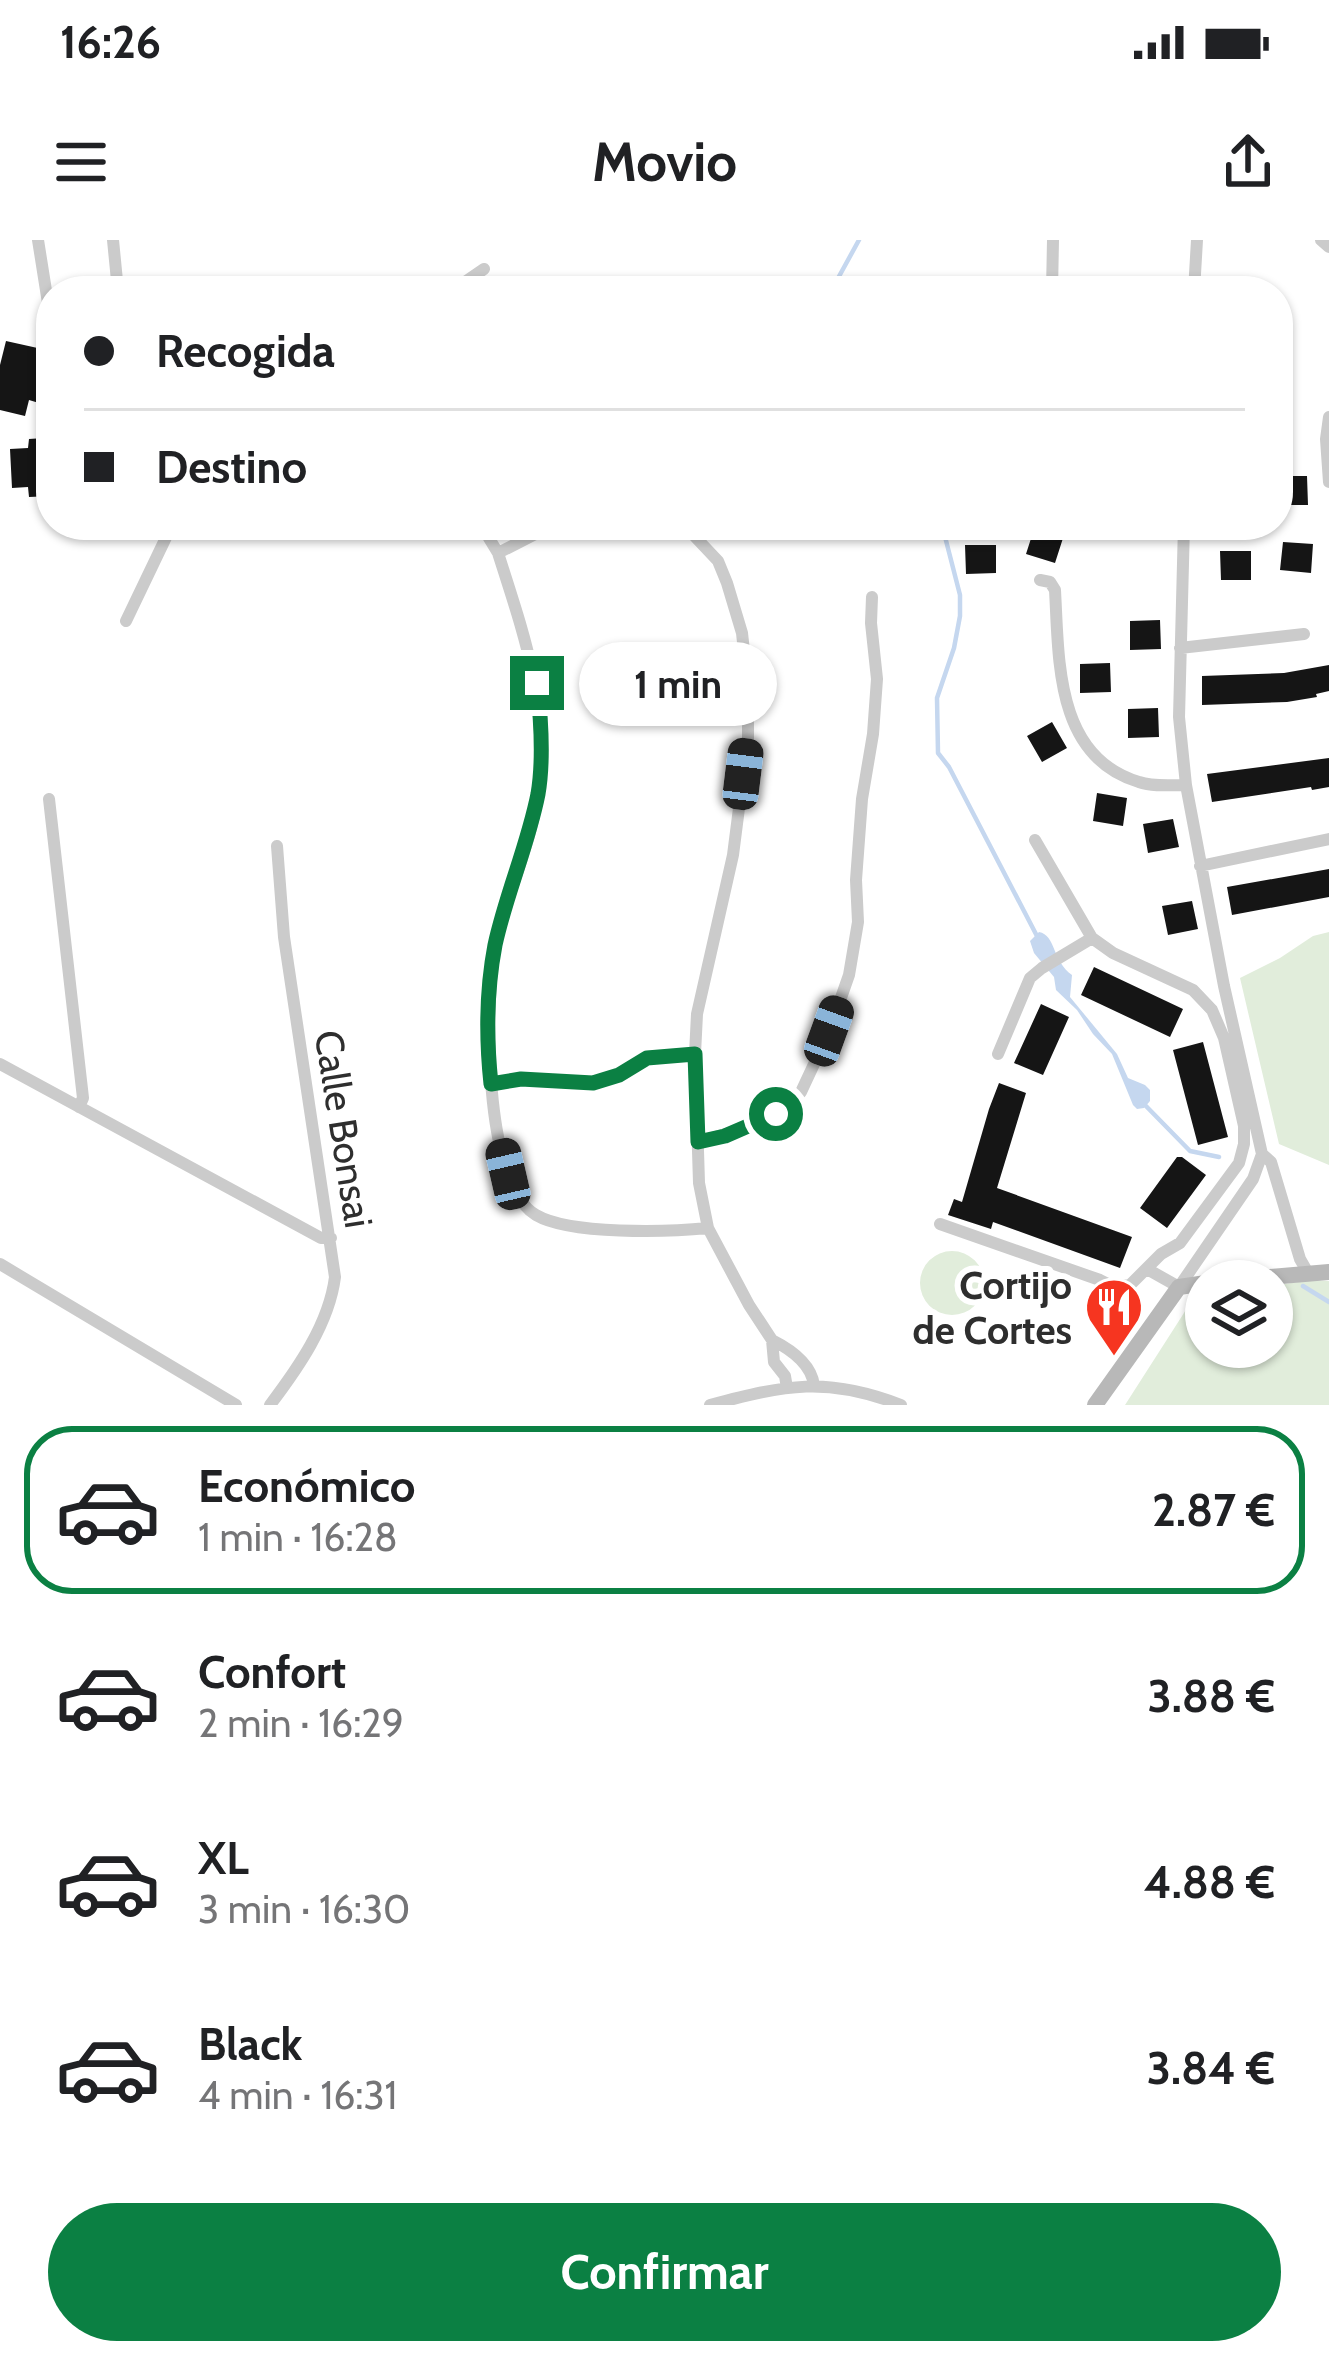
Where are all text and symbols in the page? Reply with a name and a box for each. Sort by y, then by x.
text: 16:26 [60,15,161,69]
icon: menu [48,129,114,195]
text: Movio [592,129,737,195]
icon: share [1215,129,1281,195]
text: Recogida [156,324,335,378]
text: Destino [156,440,307,494]
callout: 1 min [579,641,777,725]
route end [510,656,564,710]
text: 1 min [634,660,722,708]
car [721,736,765,812]
car [800,991,858,1071]
street label: Calle Bonsai [305,1027,383,1231]
route start [749,1087,803,1141]
car [482,1135,534,1213]
map controls [1185,1260,1293,1368]
button: layers [1185,1260,1293,1368]
place label: Cortijo de Cortes [912,1261,1072,1354]
restaurant icon: Cortijo de Cortes [1083,1276,1145,1358]
icon: car [54,1456,162,1564]
text: Económico [198,1459,415,1513]
text: 2.87 € [1152,1483,1275,1537]
text: 1 min · 16:28 [198,1513,398,1561]
icon: car [54,1642,162,1750]
text: Confort [198,1645,346,1699]
text: 3.88 € [1147,1669,1275,1723]
text: 2 min · 16:29 [198,1699,404,1747]
icon: car [54,1828,162,1936]
text: XL [198,1831,249,1885]
text: 4.88 € [1144,1855,1275,1909]
text: 3 min · 16:30 [198,1885,410,1933]
icon: car [54,2014,162,2122]
text: Black [198,2017,302,2071]
text: 3.84 € [1147,2041,1275,2095]
text: 4 min · 16:31 [198,2071,397,2119]
button: Confirmar [48,2203,1281,2341]

